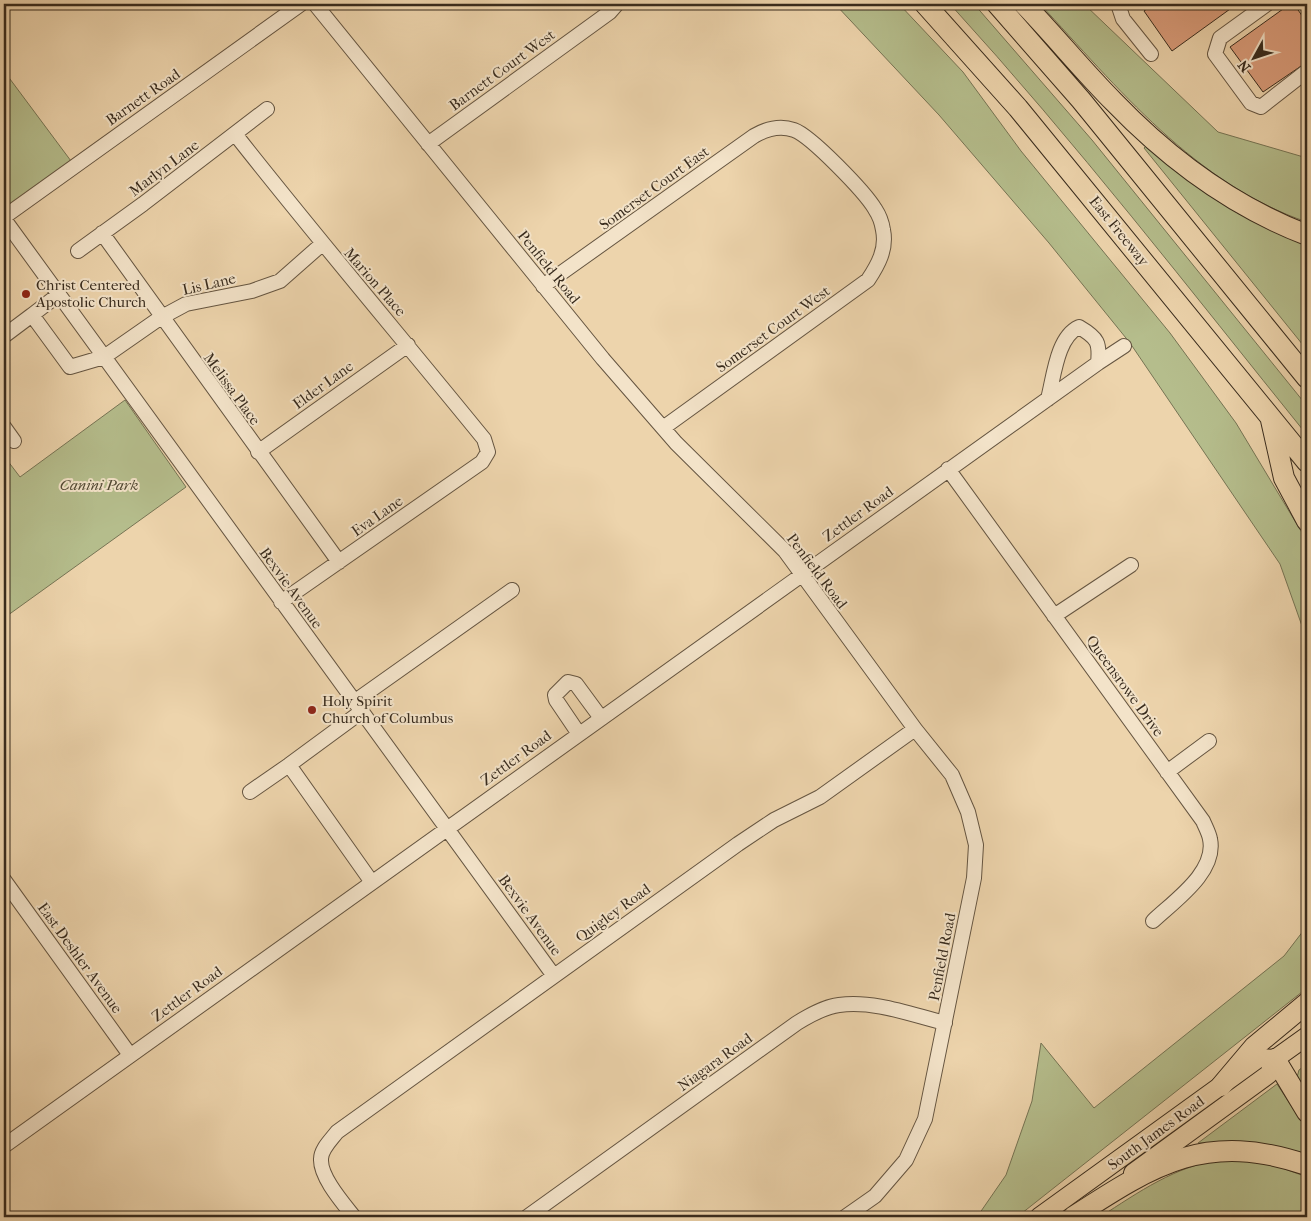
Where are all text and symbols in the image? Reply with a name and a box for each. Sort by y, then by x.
street label: Barnett Court West [446,25,559,114]
north arrow [1228,32,1278,82]
text: N [1234,56,1254,76]
street label: Barnett Road [102,64,184,129]
street label: Marlyn Lane [126,136,203,200]
street label: Somerset Court East [596,142,713,234]
street label: East Freeway [1085,192,1153,270]
street label: Penfield Road [514,227,585,308]
street label: Marion Place [340,244,410,320]
street label: Lis Lane [181,269,238,299]
place label: Christ Centered Apostolic Church [35,276,147,311]
street label: Somerset Court West [713,281,834,376]
marker: Christ Centered Apostolic Church [20,288,32,300]
street label: Melissa Place [200,349,265,429]
street label: Elder Lane [289,357,357,413]
park label: Canini Park [60,476,138,494]
street label: Zettler Road [819,482,897,546]
street label: Eva Lane [348,492,407,540]
street label: Penfield Road [783,530,852,613]
street label: Bexvie Avenue [256,544,327,633]
street label: Queensrowe Drive [1082,632,1168,741]
place label: Holy Spirit Church of Columbus [322,692,454,727]
marker: Holy Spirit Church of Columbus [306,704,318,716]
street label: Zettler Road [477,726,555,790]
street label: Bexvie Avenue [495,871,566,960]
street label: Quigley Road [572,879,655,946]
street label: East Deshler Avenue [34,899,127,1017]
street label: Penfield Road [925,911,960,1003]
street label: Zettler Road [148,962,226,1026]
street label: Niagara Road [674,1029,756,1095]
street label: South James Road [1104,1091,1208,1174]

